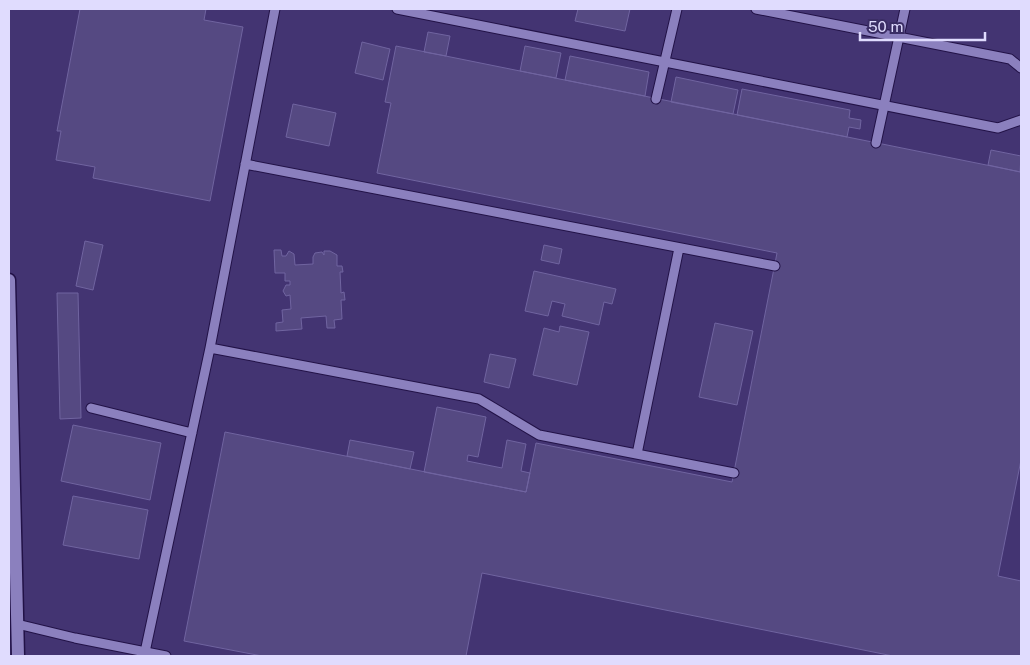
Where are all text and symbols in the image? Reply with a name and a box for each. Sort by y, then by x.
scale bar [860,10,985,42]
text: 50 m [868,18,903,35]

